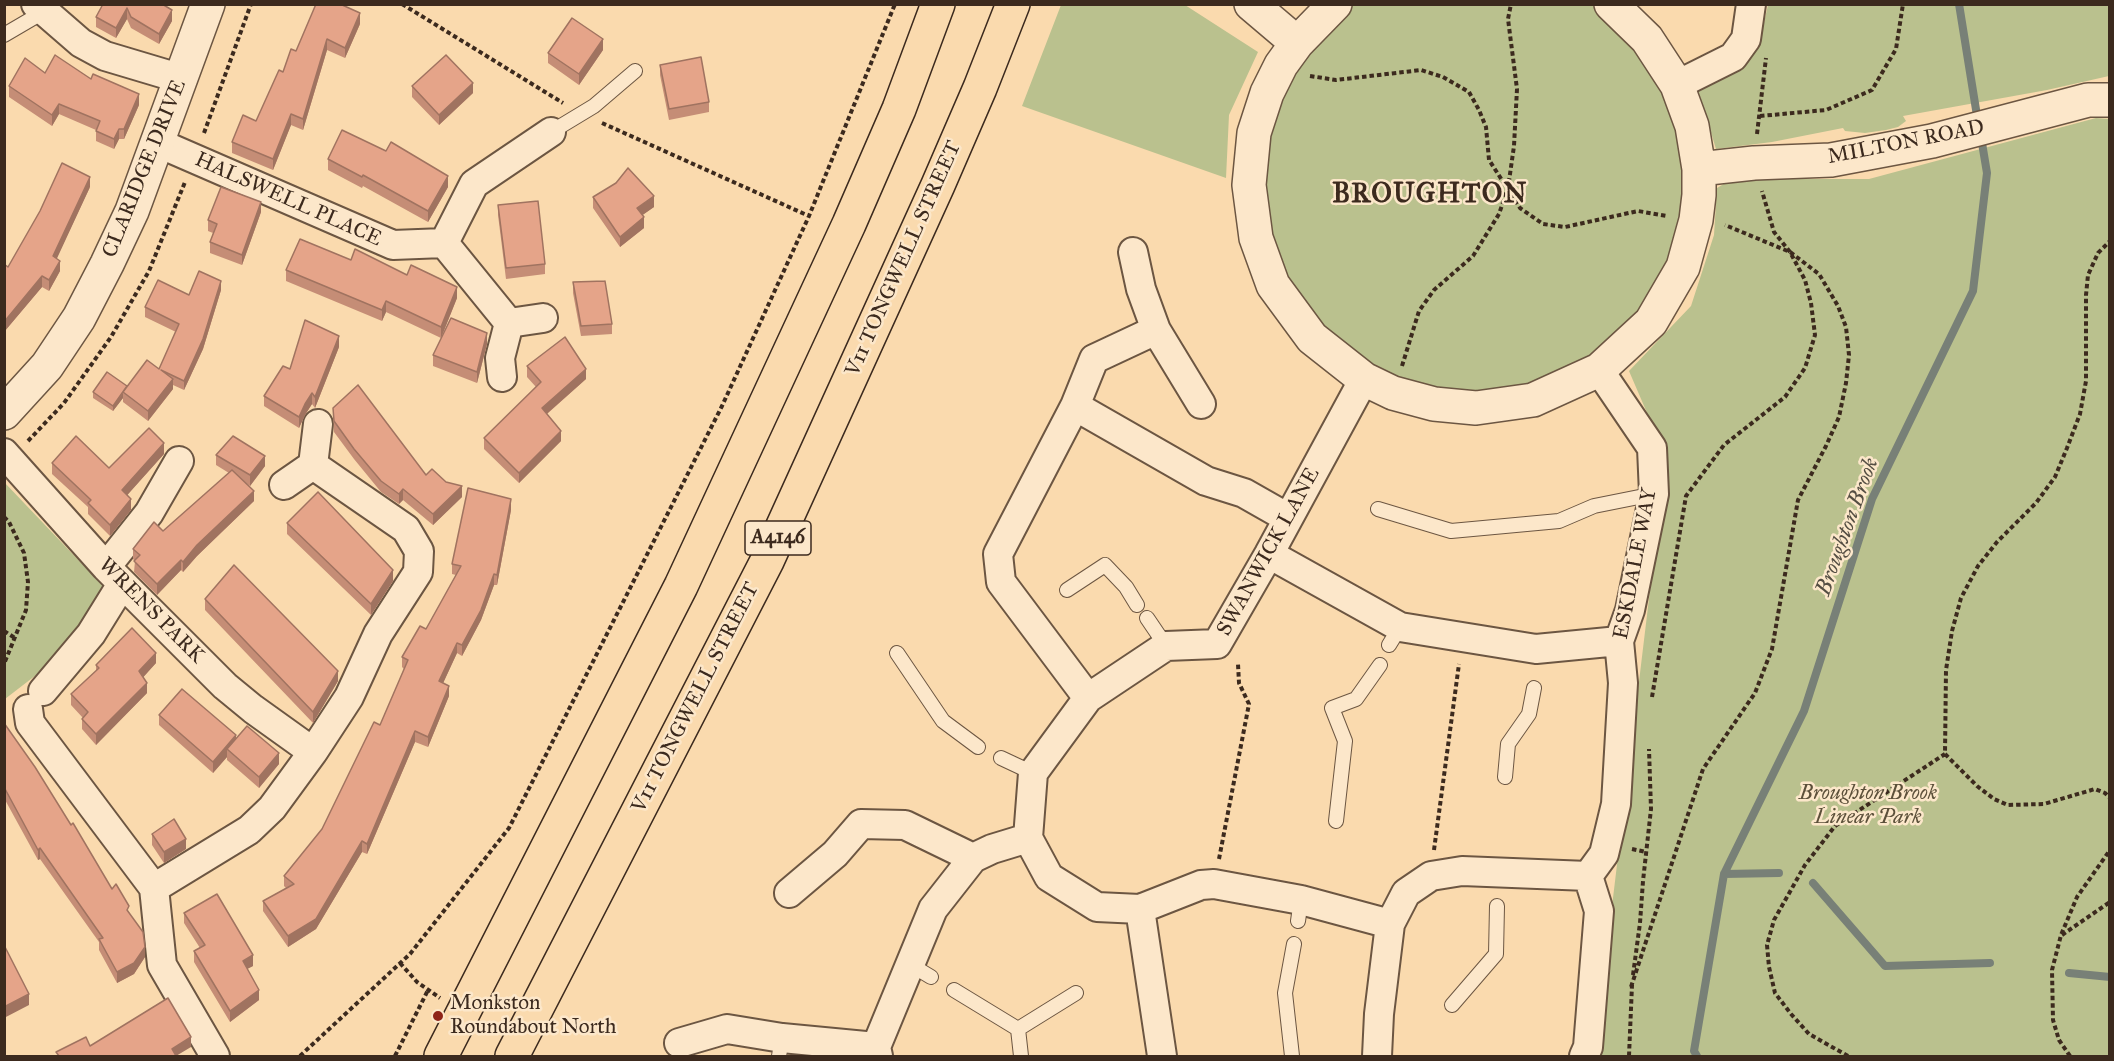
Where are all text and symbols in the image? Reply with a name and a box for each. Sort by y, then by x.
street label: CLARIDGE DRIVE [98,76,192,262]
street label: MILTON ROAD [1826,115,1986,171]
street label: V11 TONGWELL STREET [841,137,967,381]
street label: HALSWELL PLACE [191,147,385,253]
district label: BROUGHTON [1332,179,1528,211]
water label: Broughton Brook [1811,455,1885,599]
street label: SWANWICK LANE [1212,463,1326,641]
street label: ESKDALE WAY [1609,486,1663,642]
road number: A4146 [745,521,811,555]
street label: WRENS PARK [93,553,209,669]
street label: V11 TONGWELL STREET [627,579,765,817]
park label: Broughton Brook Linear Park [1799,781,1937,831]
place label: Monkston Roundabout North [450,991,616,1041]
marker: Monkston Roundabout North [431,1009,445,1023]

